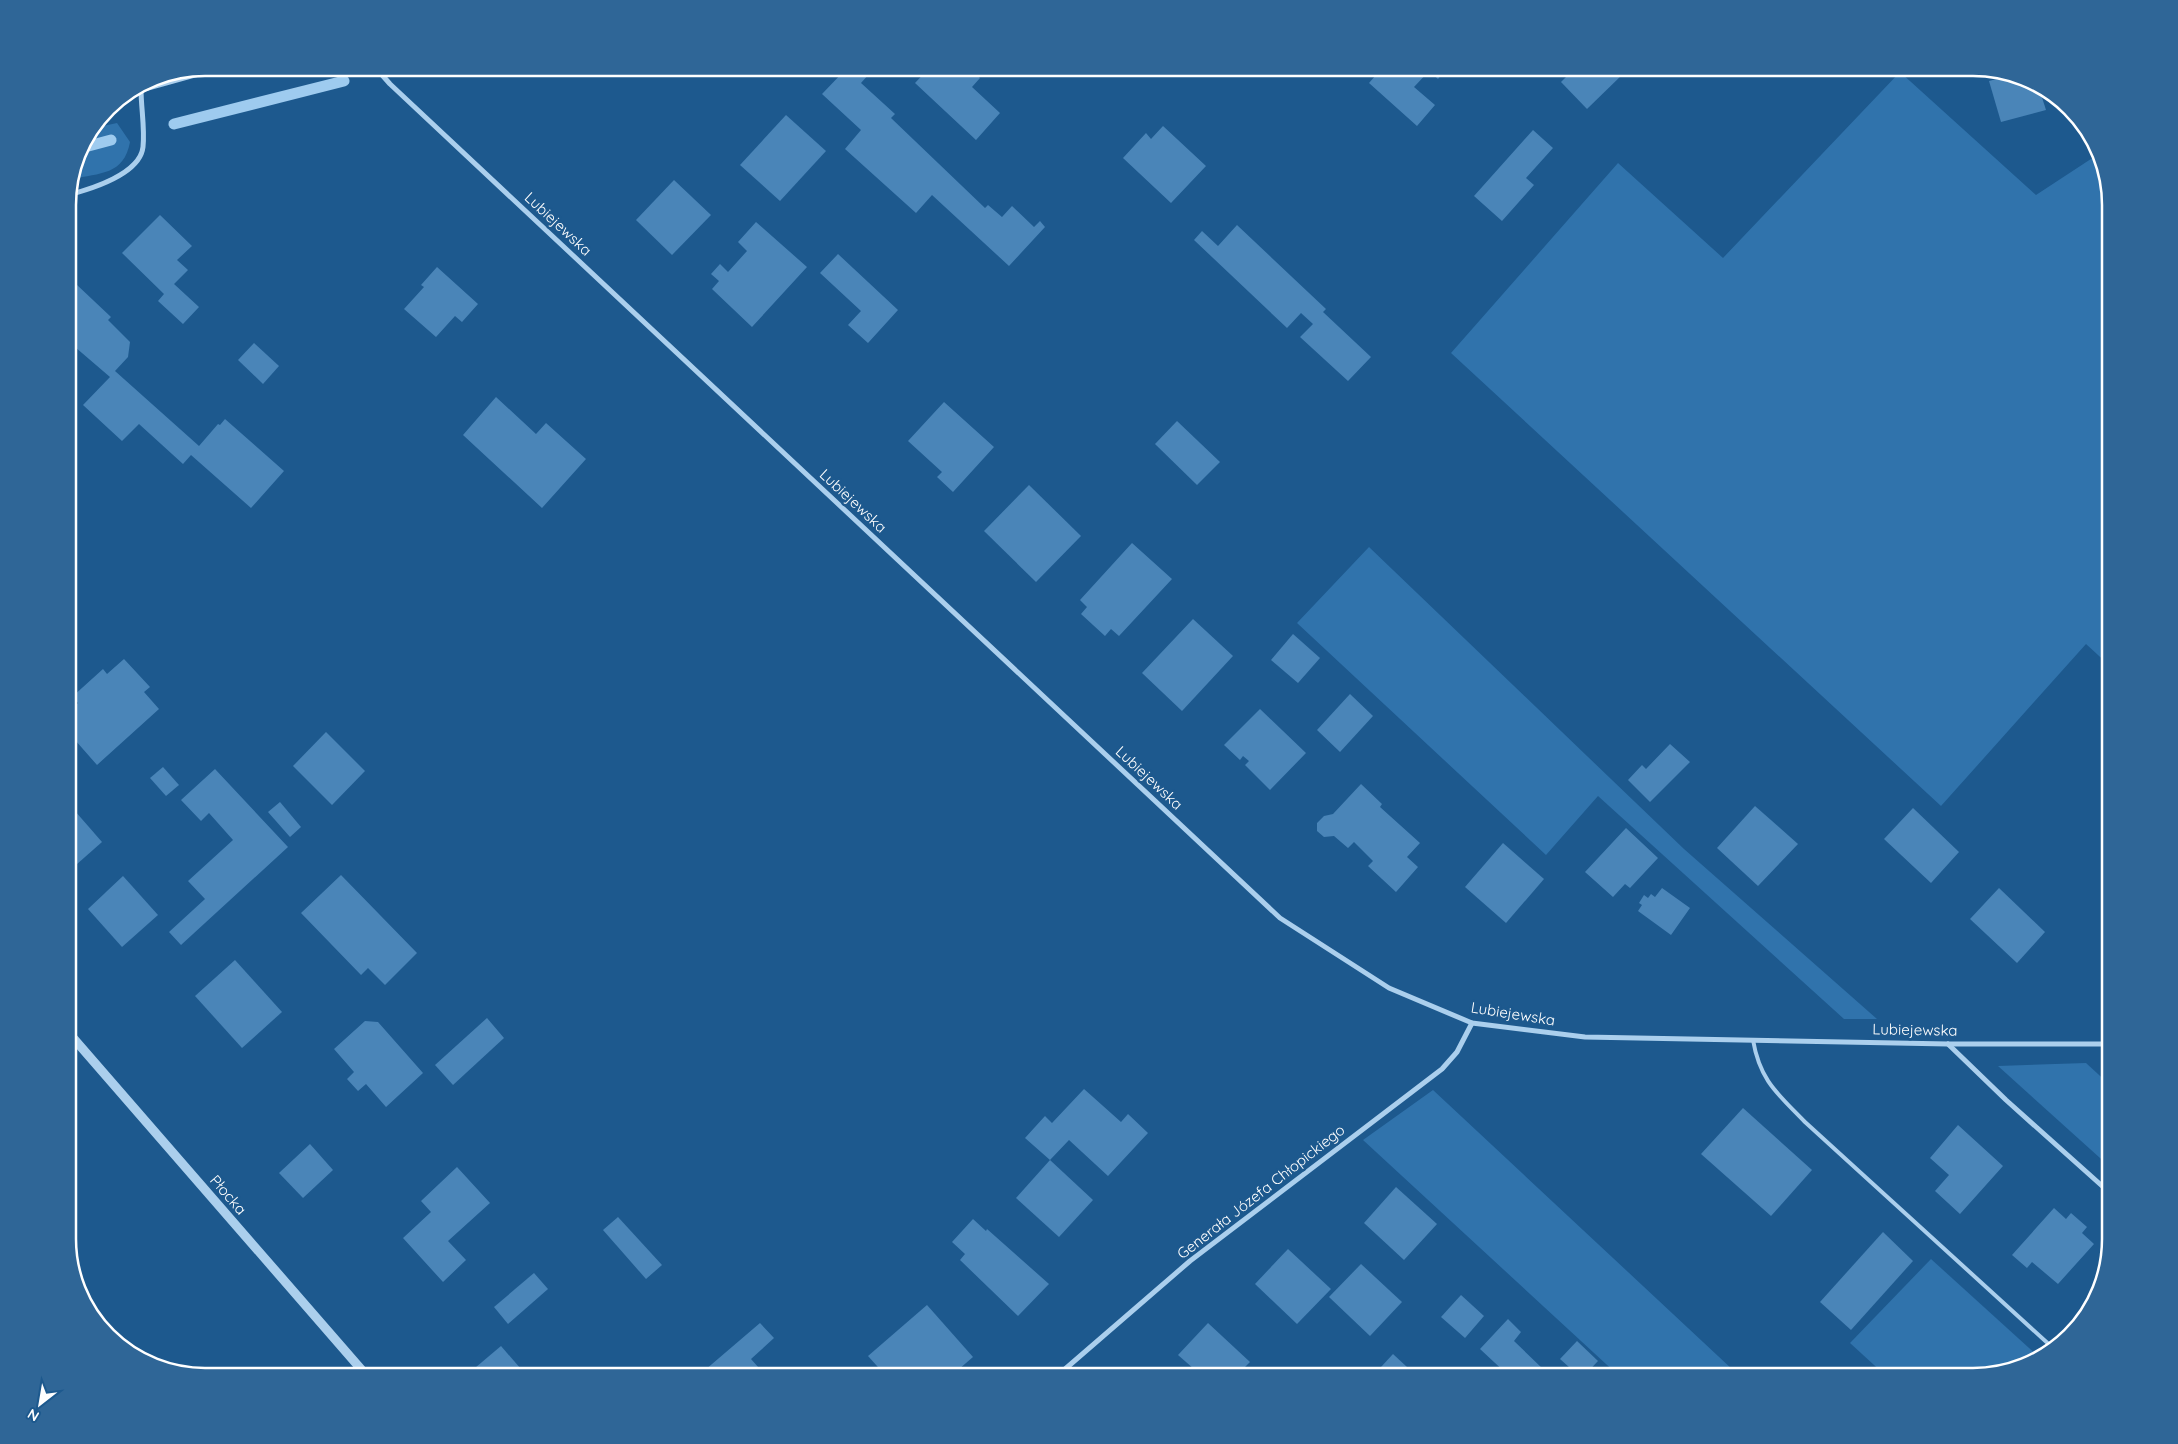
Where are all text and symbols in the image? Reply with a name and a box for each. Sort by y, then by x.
street label: Lubiejewska [521,188,596,260]
street label: Lubiejewska [816,465,891,537]
street label: Lubiejewska [1112,742,1187,814]
street label: Lubiejewska [1470,997,1557,1030]
street label: Lubiejewska [1872,1019,1958,1040]
street label: Generała Józefa Chłopickiego [1173,1120,1348,1263]
street label: Płocka [206,1171,251,1218]
north arrow [15,1379,65,1429]
text: N [24,1405,42,1426]

